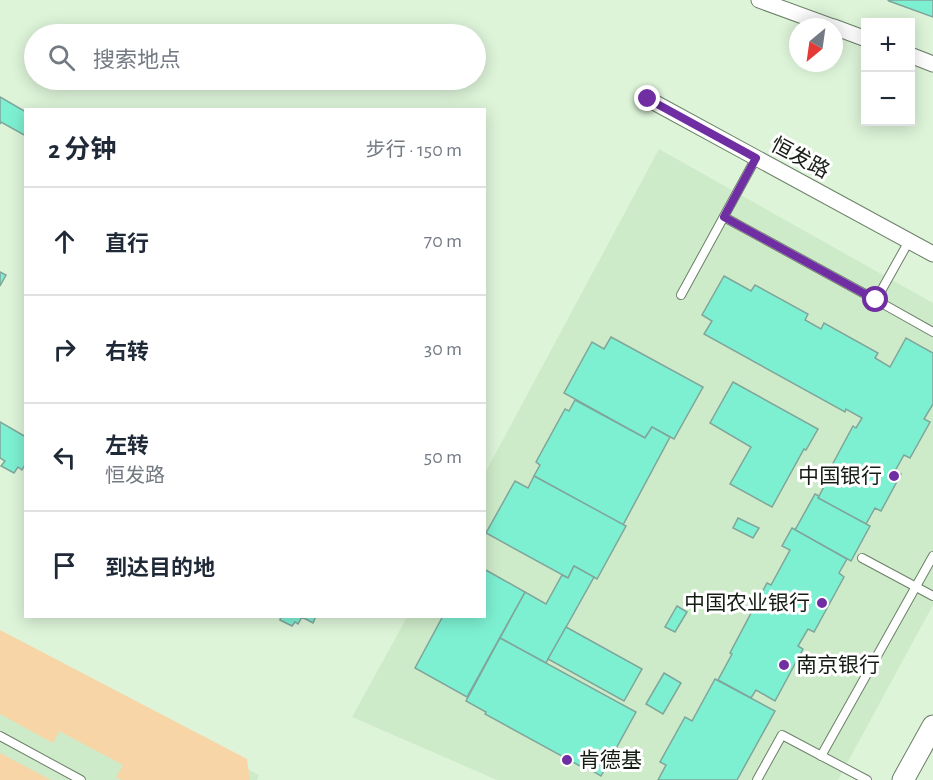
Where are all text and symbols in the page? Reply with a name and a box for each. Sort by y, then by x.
north arrow [789,18,843,72]
map controls [861,18,915,126]
button: + [861,18,915,72]
search box [24,24,486,90]
icon: search [45,41,78,74]
text: 搜索地点 [93,49,181,71]
button: − [861,72,915,126]
route end [634,85,660,111]
street label: 恒发路 [767,133,833,182]
text: 2 分钟 [48,137,116,163]
text: 步行 · 150 m [366,140,462,160]
icon: ahead [48,225,81,258]
text: 70 m [424,231,462,251]
text: 直行 [105,233,149,255]
route start [862,286,888,312]
icon: right [48,333,81,366]
text: 30 m [424,339,462,359]
text: 右转 [105,341,149,363]
text: 左转 [105,435,149,457]
icon: left [48,441,81,474]
text: 50 m [424,447,462,467]
place label: 中国银行 [798,465,882,487]
text: 恒发路 [105,466,165,486]
marker: 中国银行 [887,469,901,483]
icon: arrive [48,549,81,582]
text: 到达目的地 [105,557,215,579]
place label: 中国农业银行 [684,592,810,614]
marker: 中国农业银行 [815,596,829,610]
place label: 南京银行 [796,654,880,676]
marker: 南京银行 [777,658,791,672]
place label: 肯德基 [579,749,642,771]
marker: 肯德基 [560,753,574,767]

